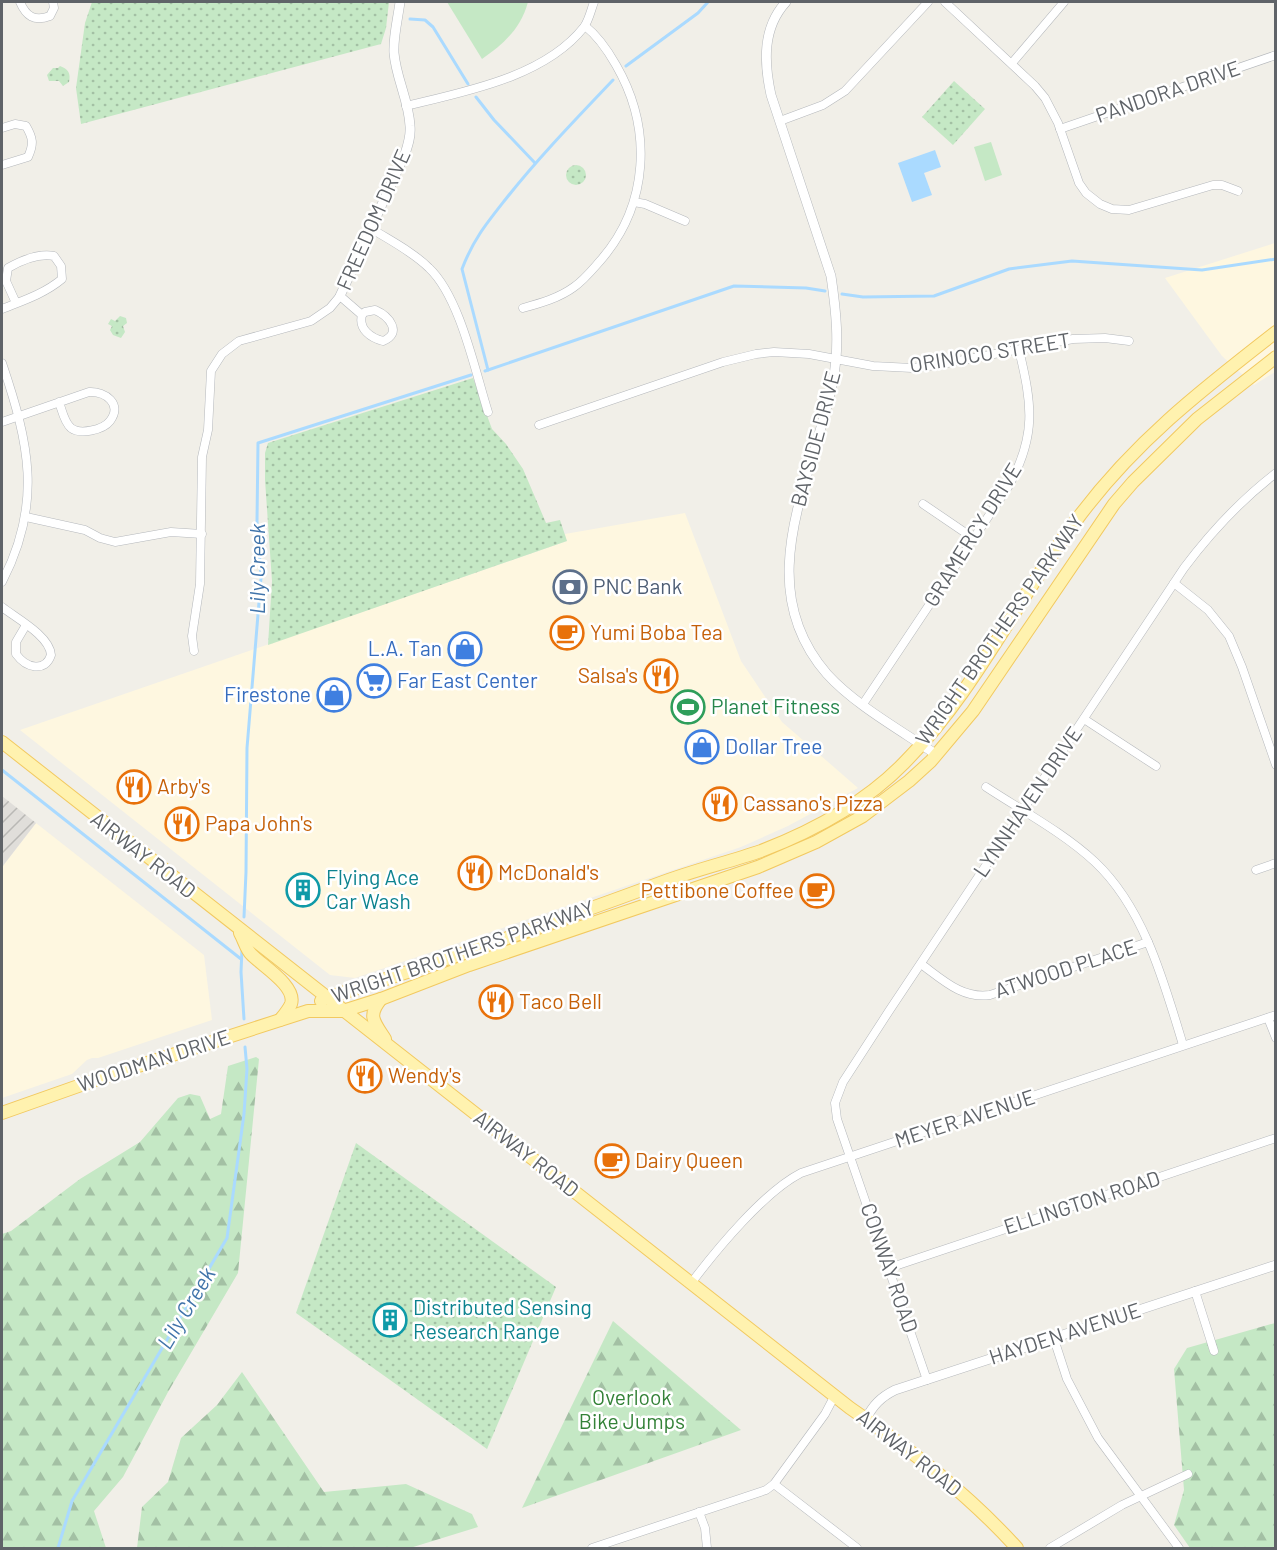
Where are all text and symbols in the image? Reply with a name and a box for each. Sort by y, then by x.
street label: PANDORA DRIVE [1092,54,1243,127]
street label: FREEDOM DRIVE [330,145,415,294]
street label: ORINOCO STREET [908,326,1072,377]
street label: BAYSIDE DRIVE [784,368,845,509]
street label: GRAMERCY DRIVE [918,458,1026,611]
street label: WRIGHT BROTHERS PARKWAY [909,509,1088,749]
water label: Lily Creek [243,523,269,614]
bank icon: PNC Bank [552,569,588,605]
place label: PNC Bank [593,573,682,598]
cafe icon: Yumi Boba Tea [549,615,585,651]
place label: Yumi Boba Tea [590,619,723,644]
shop icon: L.A. Tan [447,631,483,667]
place label: L.A. Tan [368,635,442,660]
restaurant icon: Salsa's [643,658,679,694]
place label: Salsa's [578,662,638,687]
supermarket icon: Far East Center [356,663,392,699]
place label: Far East Center [397,667,538,692]
shop icon: Firestone [316,677,352,713]
place label: Firestone [224,681,311,706]
sports icon: Planet Fitness [670,689,706,725]
place label: Planet Fitness [711,693,840,718]
street label: LYNNHAVEN DRIVE [967,721,1086,881]
shop icon: Dollar Tree [684,729,720,765]
place label: Dollar Tree [725,733,822,758]
restaurant icon: Arby's [116,769,152,805]
place label: Arby's [157,773,211,798]
restaurant icon: Cassano's Pizza [702,786,738,822]
place label: Cassano's Pizza [743,790,883,815]
street label: AIRWAY ROAD [86,805,201,903]
restaurant icon: Papa John's [164,806,200,842]
place label: Papa John's [205,810,313,835]
restaurant icon: McDonald's [457,855,493,891]
place label: McDonald's [498,859,599,884]
place label: Flying Ace Car Wash [326,864,419,913]
building icon: Flying Ace Car Wash [285,872,321,908]
cafe icon: Pettibone Coffee [799,873,835,909]
place label: Pettibone Coffee [641,877,794,902]
street label: WRIGHT BROTHERS PARKWAY [328,894,597,1007]
street label: ATWOOD PLACE [991,933,1140,1002]
restaurant icon: Taco Bell [478,984,514,1020]
place label: Taco Bell [519,988,602,1013]
street label: WOODMAN DRIVE [74,1023,233,1096]
restaurant icon: Wendy's [347,1058,383,1094]
place label: Wendy's [388,1062,461,1087]
street label: MEYER AVENUE [891,1083,1038,1152]
street label: AIRWAY ROAD [469,1104,584,1202]
cafe icon: Dairy Queen [594,1143,630,1179]
place label: Dairy Queen [635,1147,743,1172]
street label: ELLINGTON ROAD [1000,1165,1163,1239]
street label: CONWAY ROAD [857,1199,924,1336]
water label: Lily Creek [151,1262,220,1353]
place label: Distributed Sensing Research Range [413,1294,592,1343]
street label: HAYDEN AVENUE [986,1296,1143,1369]
building icon: Distributed Sensing Research Range [372,1302,408,1338]
park label: Overlook Bike Jumps [579,1384,685,1433]
street label: AIRWAY ROAD [852,1403,967,1501]

